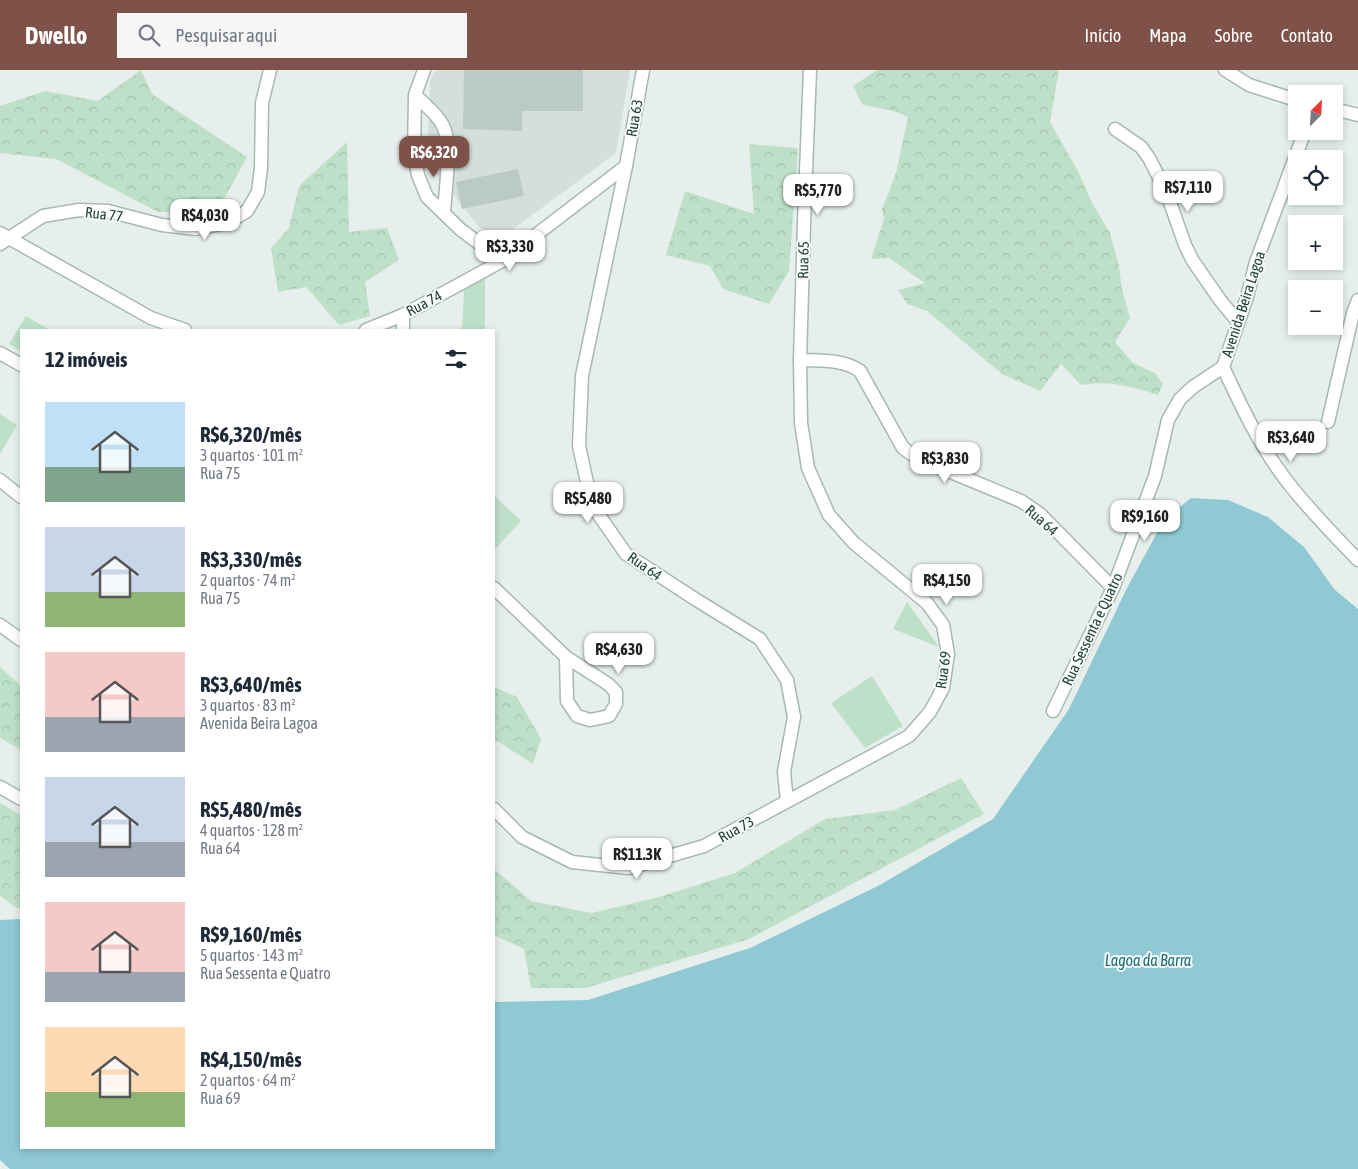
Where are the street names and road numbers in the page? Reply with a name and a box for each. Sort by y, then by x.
street label: Rua 63 [622,98,646,138]
street label: Rua 77 [84,203,124,225]
street label: Rua 65 [794,241,812,279]
street label: Avenida Beira Lagoa [1218,249,1268,359]
street label: Rua 74 [403,287,445,319]
street label: Rua 64 [1022,501,1062,539]
street label: Rua 64 [625,548,665,584]
street label: Rua Sessenta e Quatro [1058,570,1126,688]
street label: Rua 69 [932,650,954,690]
street label: Rua 73 [715,812,757,846]

